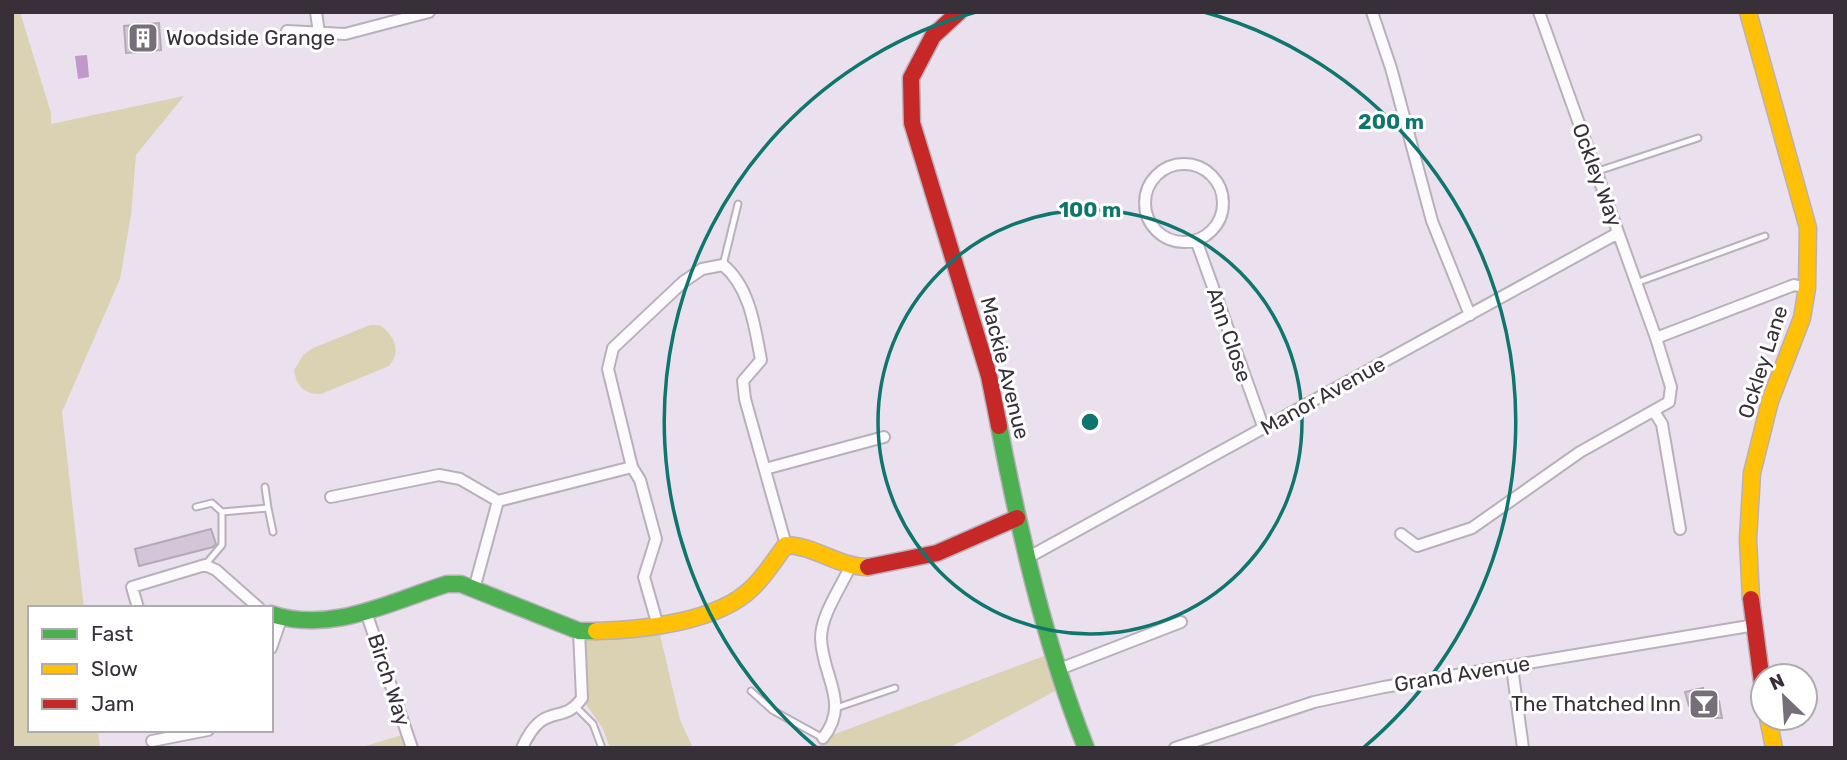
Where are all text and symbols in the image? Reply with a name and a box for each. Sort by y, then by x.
building icon: Woodside Grange [126,21,160,55]
place label: Woodside Grange [166,25,335,50]
text: 200 m [1358,109,1424,134]
street label: Ockley Way [1567,120,1628,230]
text: 100 m [1059,197,1121,222]
street label: Ann Close [1202,284,1257,385]
street label: Mackie Avenue [976,294,1035,442]
street label: Ockley Lane [1733,302,1793,421]
street label: Manor Avenue [1256,351,1389,440]
centre of rings [1078,410,1102,434]
legend [28,606,273,732]
text: Fast [91,621,133,646]
street label: Birch Way [363,631,416,729]
street label: Grand Avenue [1392,650,1532,697]
text: Slow [91,656,138,681]
north arrow [1749,662,1819,732]
text: N [1766,669,1788,695]
bar icon: The Thatched Inn [1687,687,1721,721]
text: Jam [91,691,135,716]
place label: The Thatched Inn [1511,691,1681,716]

